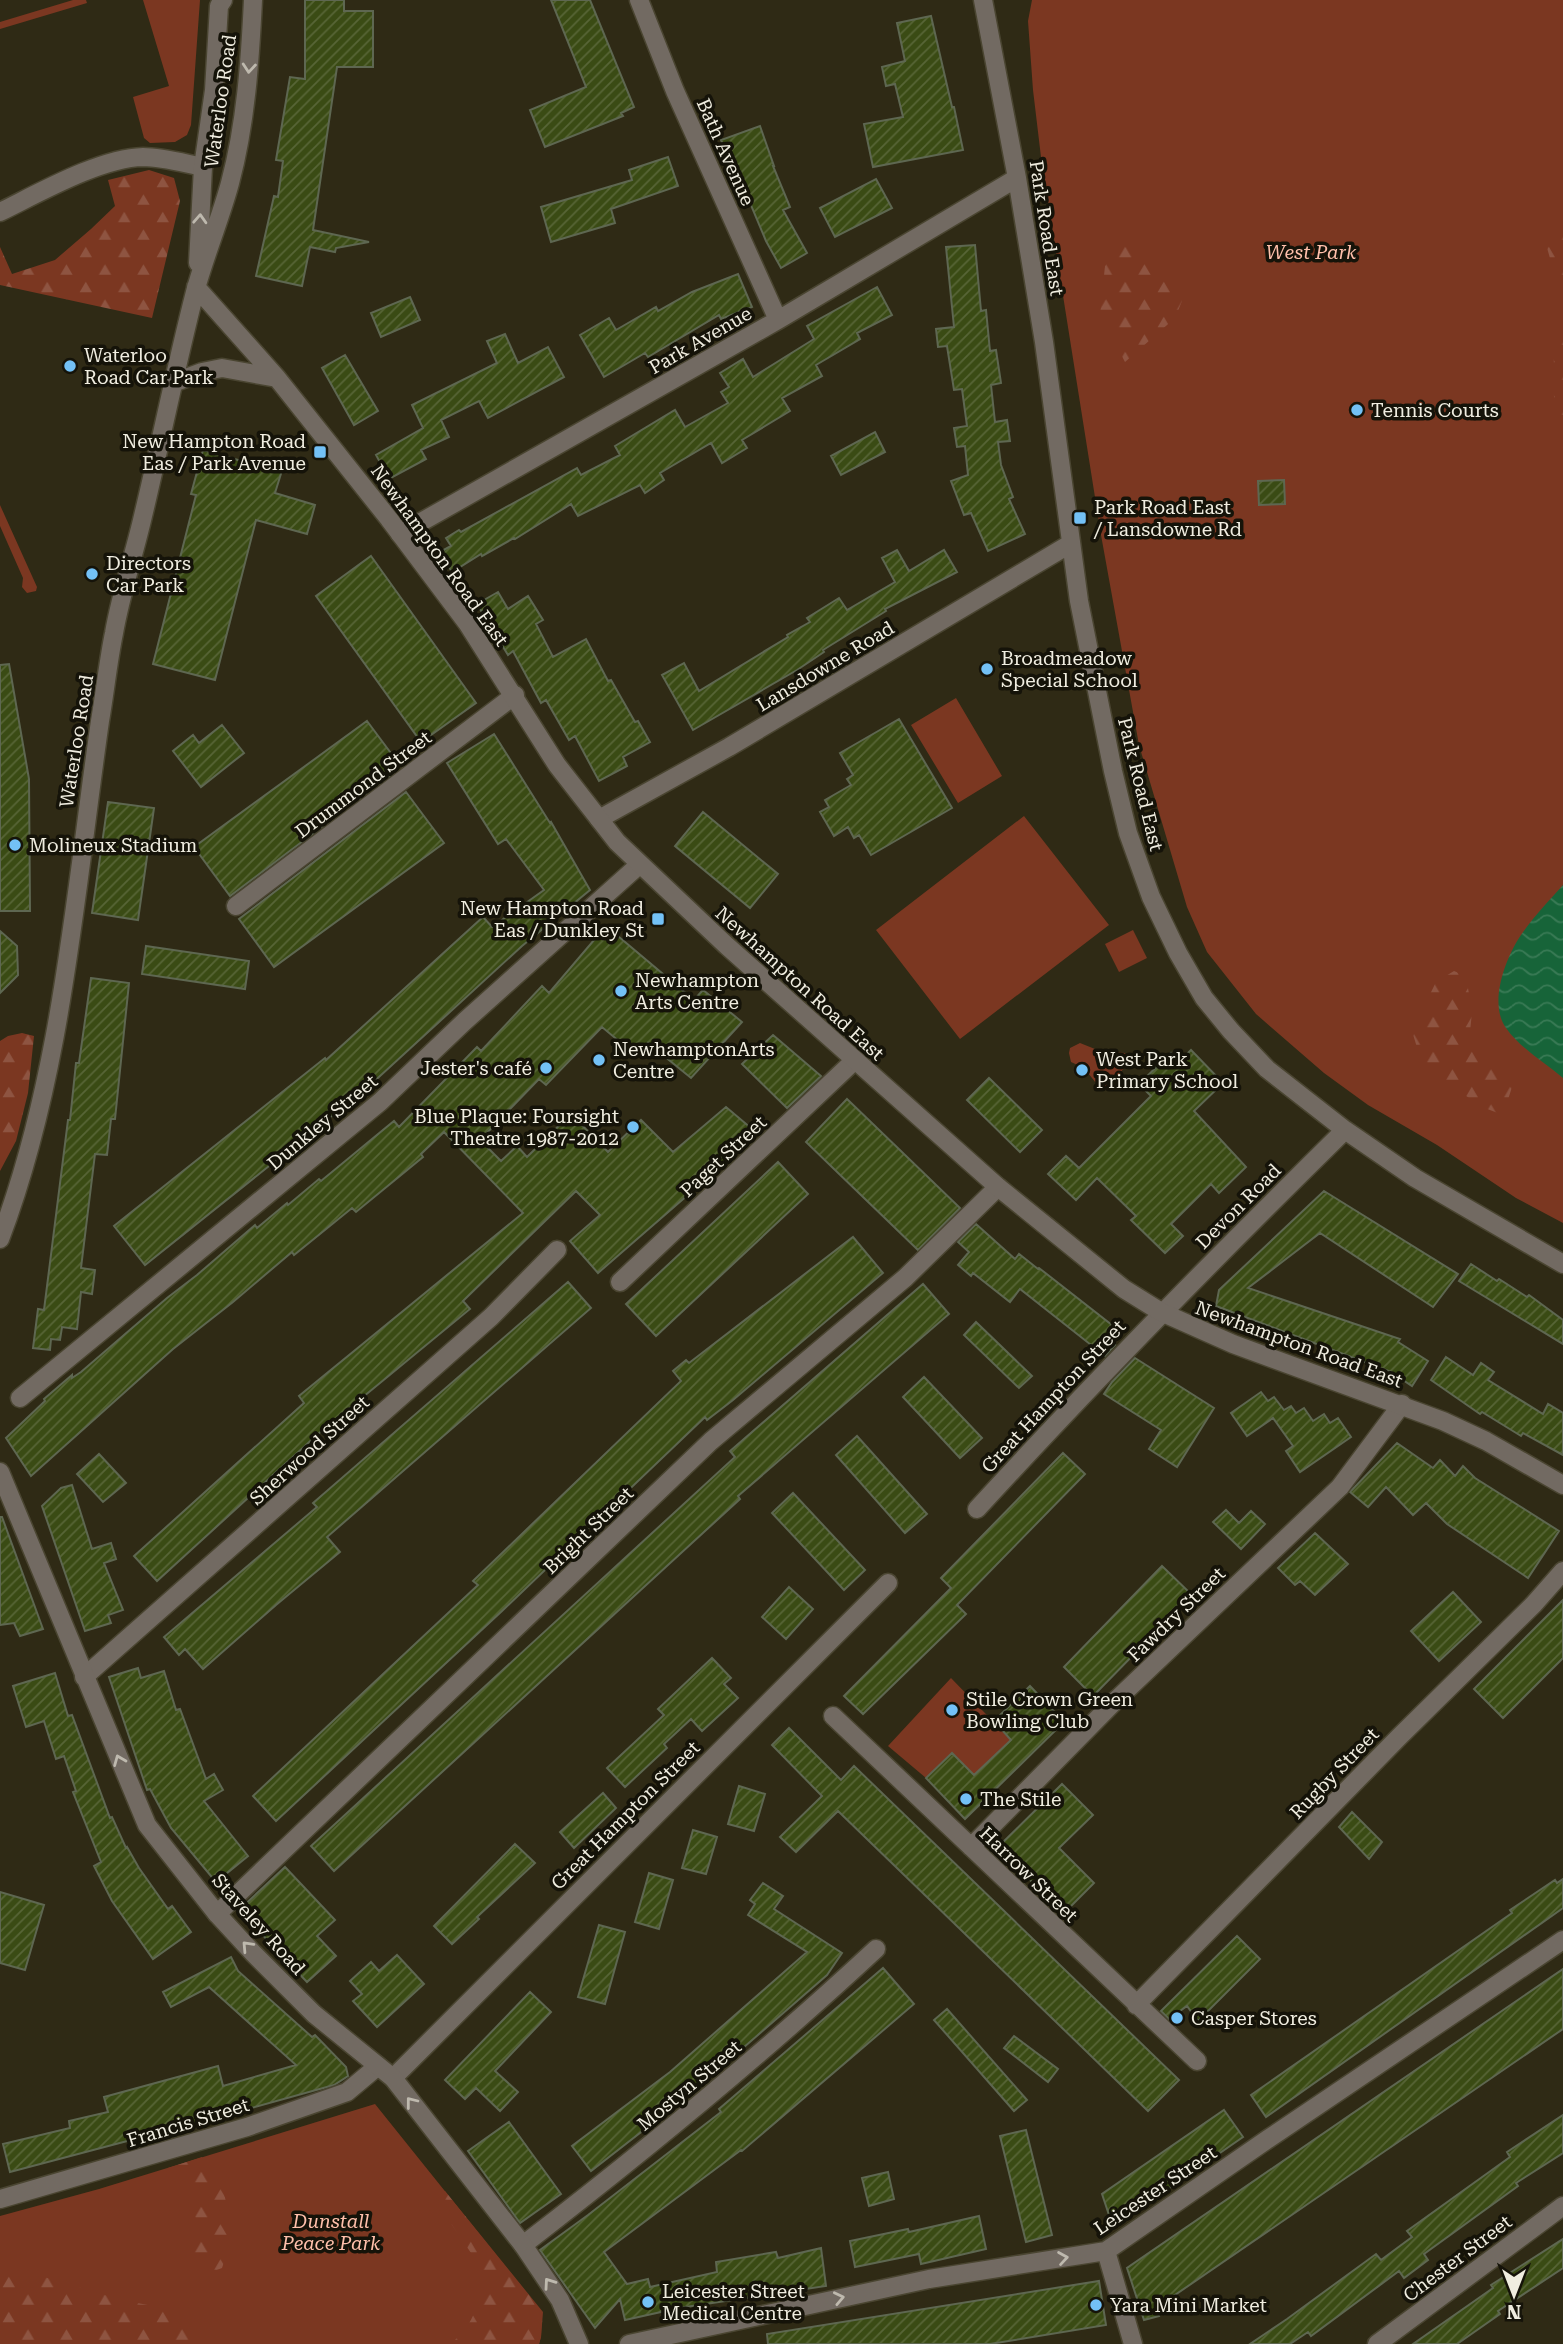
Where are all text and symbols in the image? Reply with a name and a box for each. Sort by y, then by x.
street label: Waterloo Road [200,33,241,169]
one-way arrow [242,63,257,74]
street label: Bath Avenue [692,95,759,209]
street label: Park Road East [1024,159,1069,297]
one-way arrow [192,213,207,224]
park label: West Park [1266,241,1357,264]
street label: Park Avenue [645,302,756,379]
place label: Waterloo Road Car Park [84,344,214,389]
marker: Waterloo Road Car Park [62,358,78,374]
place label: Tennis Courts [1371,399,1499,422]
marker: Tennis Courts [1349,402,1365,418]
place label: New Hampton Road Eas / Park Avenue [122,430,306,475]
marker: New Hampton Road Eas / Park Avenue [312,444,328,460]
street label: Newhampton Road East [366,460,513,651]
place label: Park Road East / Lansdowne Rd [1093,496,1242,541]
marker: Park Road East / Lansdowne Rd [1072,510,1088,526]
place label: Directors Car Park [106,552,191,597]
marker: Directors Car Park [84,566,100,582]
street label: Lansdowne Road [752,616,898,717]
place label: Broadmeadow Special School [1001,647,1138,692]
marker: Broadmeadow Special School [979,661,995,677]
street label: Waterloo Road [55,673,98,809]
street label: Park Road East [1113,715,1168,853]
street label: Drummond Street [291,726,436,843]
place label: Molineux Stadium [29,834,197,857]
marker: Molineux Stadium [7,837,23,853]
place label: New Hampton Road Eas / Dunkley St [460,897,644,942]
street label: Newhampton Road East [711,902,889,1065]
marker: New Hampton Road Eas / Dunkley St [650,911,666,927]
place label: Newhampton Arts Centre [635,969,759,1014]
marker: Newhampton Arts Centre [613,983,629,999]
place label: NewhamptonArts Centre [613,1038,775,1083]
place label: West Park Primary School [1096,1048,1238,1093]
marker: NewhamptonArts Centre [591,1052,607,1068]
place label: Jester's café [420,1057,532,1080]
marker: Jester's café [538,1060,554,1076]
marker: West Park Primary School [1074,1062,1090,1078]
street label: Dunkley Street [263,1070,382,1175]
place label: Blue Plaque: Foursight Theatre 1987-2012 [414,1105,619,1150]
street label: Paget Street [676,1111,771,1202]
marker: Blue Plaque: Foursight Theatre 1987-2012 [625,1119,641,1135]
street label: Devon Road [1191,1159,1286,1254]
street label: Newhampton Road East [1192,1296,1406,1393]
street label: Great Hampton Street [977,1315,1130,1478]
street label: Sherwood Street [245,1391,374,1510]
street label: Bright Street [539,1482,638,1579]
street label: Fawdry Street [1123,1562,1230,1667]
place label: Stile Crown Green Bowling Club [966,1688,1133,1733]
marker: Stile Crown Green Bowling Club [944,1702,960,1718]
street label: Rugby Street [1285,1723,1384,1824]
street label: Great Hampton Street [546,1736,704,1894]
one-way arrow [113,1755,127,1767]
place label: The Stile [980,1788,1061,1811]
marker: The Stile [958,1791,974,1807]
street label: Harrow Street [975,1822,1083,1927]
street label: Staveley Road [207,1869,310,1980]
one-way arrow [243,1941,255,1954]
place label: Casper Stores [1191,2007,1317,2030]
marker: Casper Stores [1169,2010,1185,2026]
street label: Mostyn Street [633,2035,746,2136]
street label: Francis Street [124,2093,252,2152]
one-way arrow [407,2097,420,2110]
street label: Leicester Street [1090,2141,1221,2240]
park label: Dunstall Peace Park [281,2210,381,2255]
street label: Chester Street [1399,2210,1516,2307]
one-way arrow [1057,2251,1069,2266]
north arrow [1479,2260,1549,2330]
one-way arrow [545,2278,557,2291]
place label: Leicester Street Medical Centre [662,2280,805,2325]
one-way arrow [833,2292,845,2307]
marker: Leicester Street Medical Centre [640,2294,656,2310]
place label: Yara Mini Market [1110,2294,1267,2317]
marker: Yara Mini Market [1088,2297,1104,2313]
text: N [1506,2300,1521,2323]

